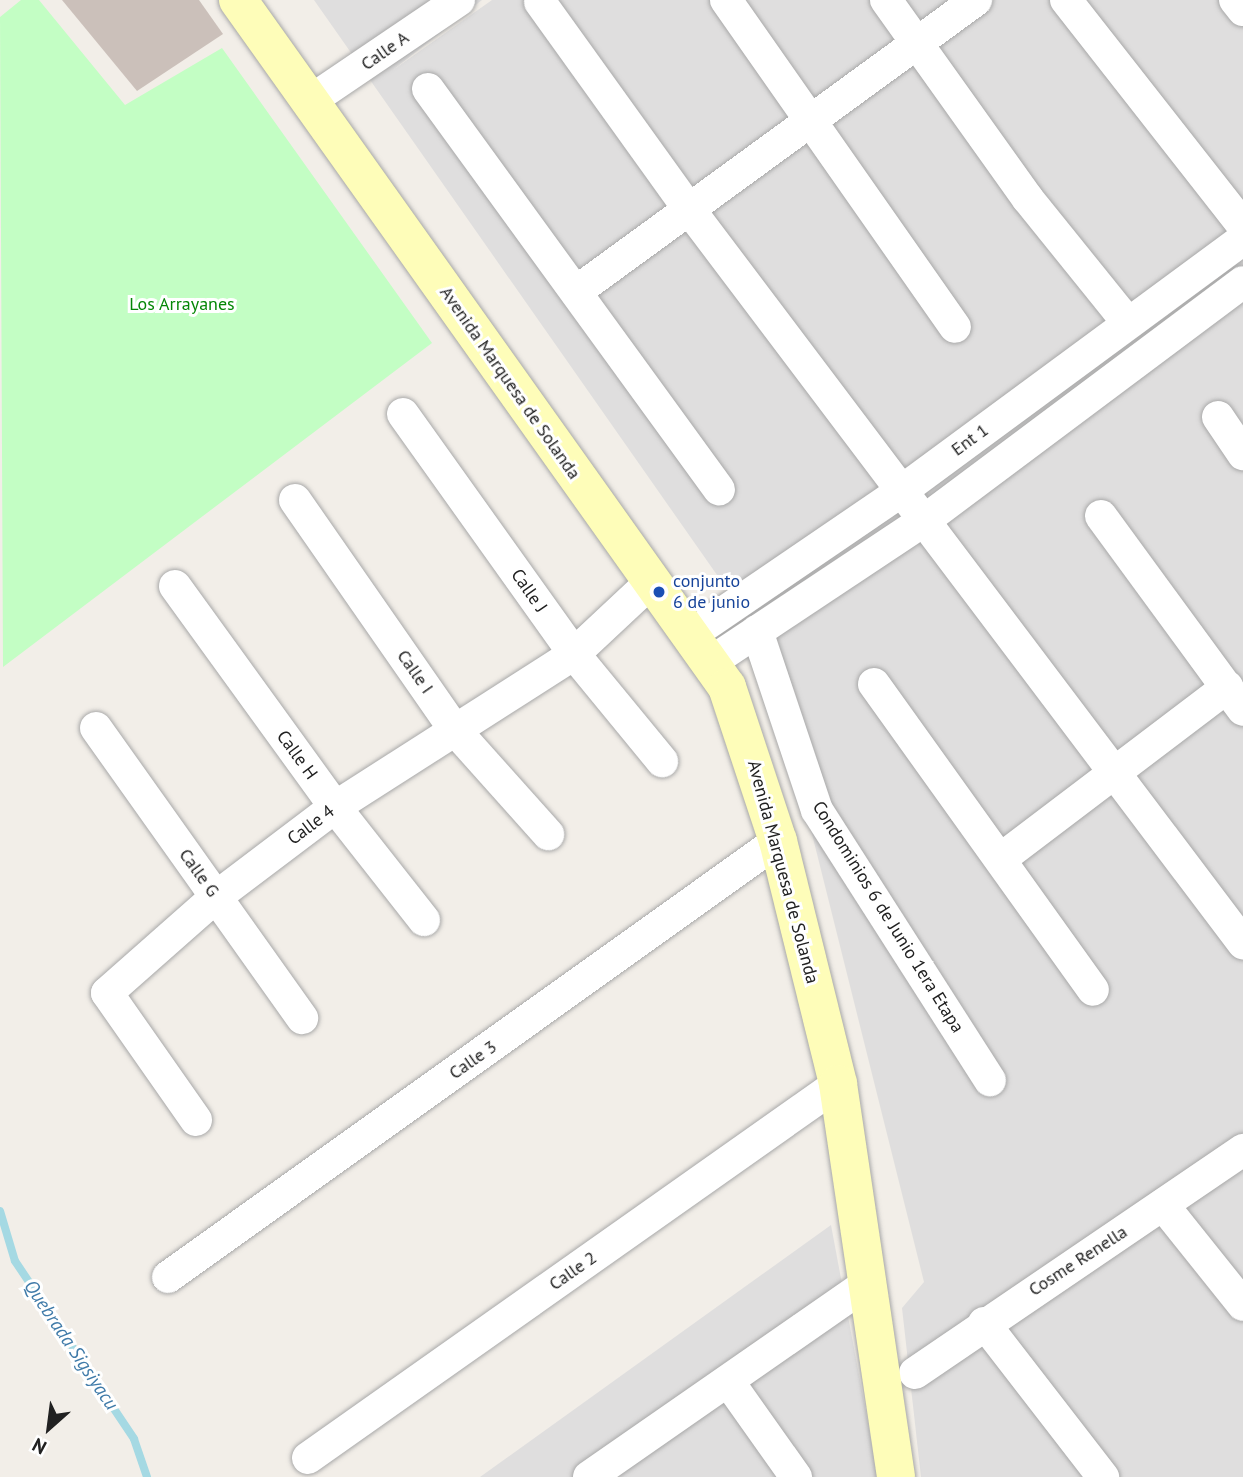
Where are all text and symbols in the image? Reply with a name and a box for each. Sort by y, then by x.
street label: Calle A [357,27,413,75]
street label: Avenida Marquesa de Solanda [435,283,585,483]
park label: Los Arrayanes [129,293,235,315]
street label: Ent 1 [947,419,993,461]
street label: Calle J [506,565,552,617]
place label: conjunto 6 de junio [673,571,750,614]
marker: conjunto 6 de junio [651,584,667,600]
street label: Calle I [392,646,438,698]
street label: Calle H [272,726,322,784]
street label: Avenida Marquesa de Solanda [743,758,823,986]
street label: Condominios 6 de Junio 1era Etapa [808,797,968,1037]
street label: Calle 4 [283,800,339,850]
street label: Calle G [174,845,224,901]
street label: Calle 3 [445,1036,501,1084]
street label: Cosme Renella [1025,1221,1131,1301]
street label: Calle 2 [545,1247,601,1295]
water label: Quebrada Sigsiyacu [19,1276,123,1414]
north arrow [14,1393,84,1463]
text: N [28,1433,50,1460]

